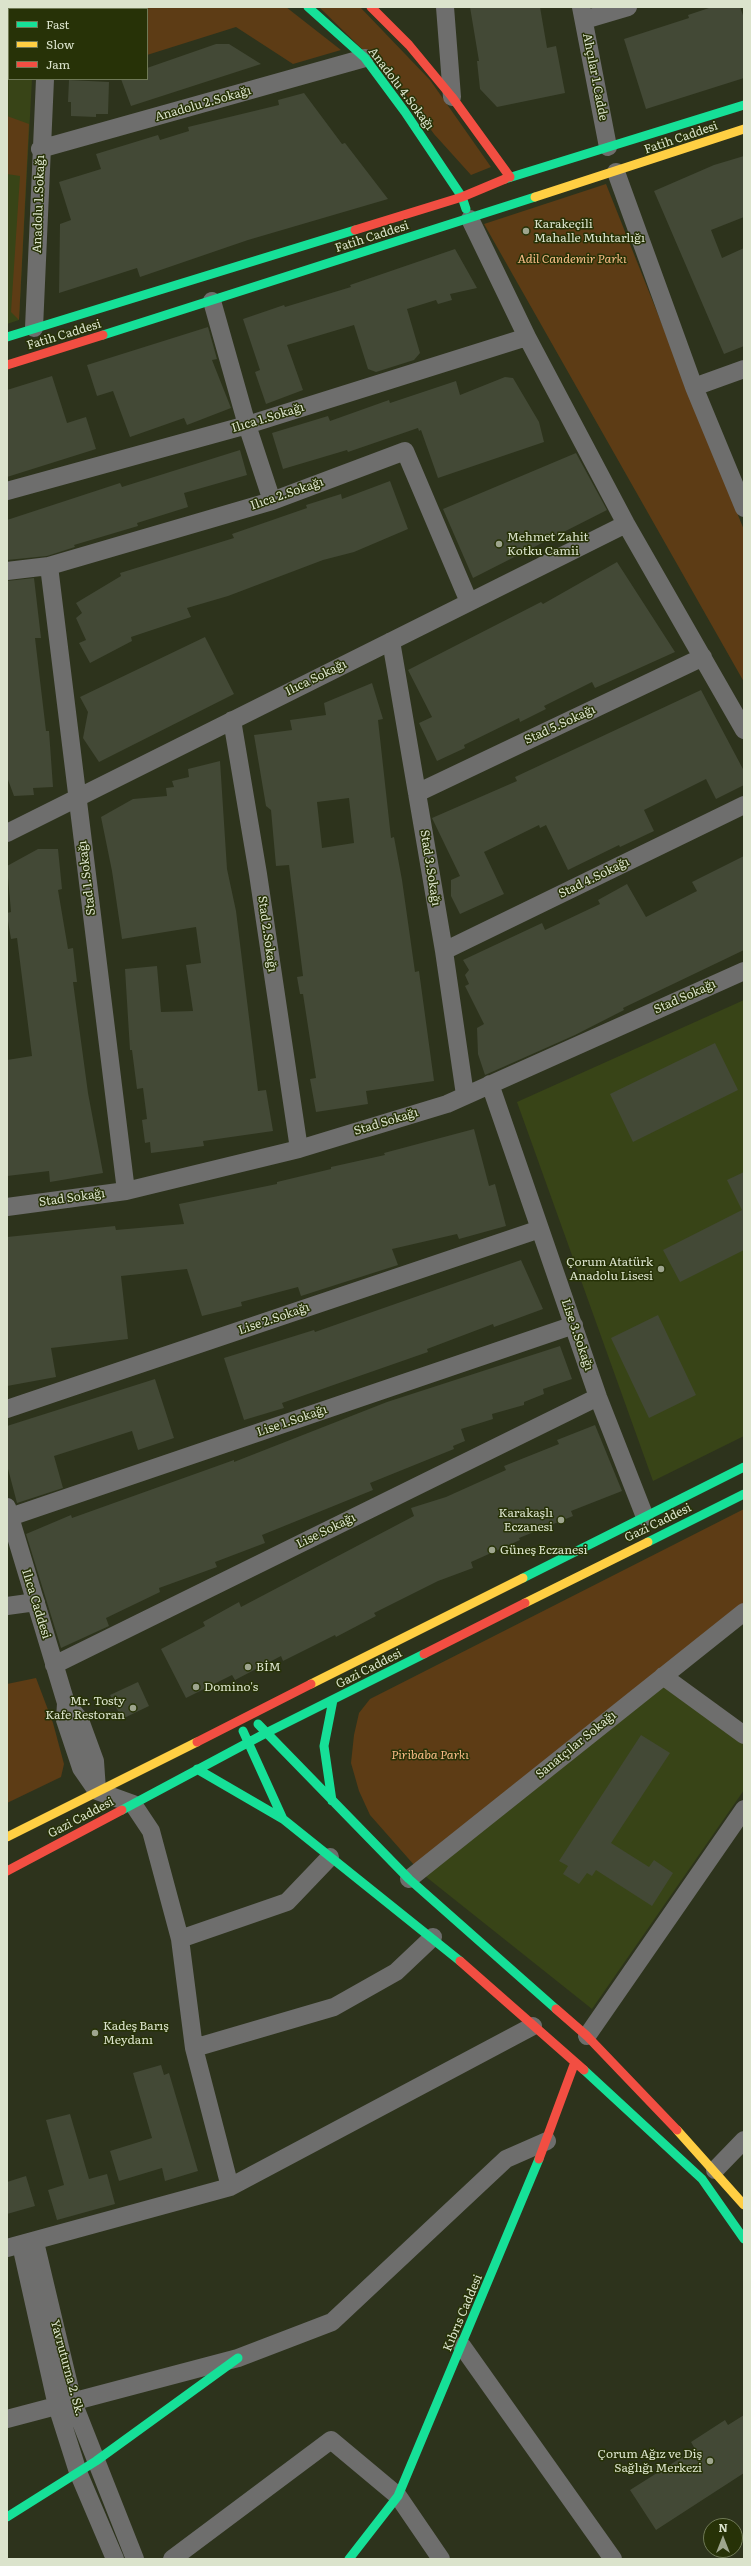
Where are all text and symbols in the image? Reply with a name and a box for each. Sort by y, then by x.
legend [8,8,148,80]
text: Fast [46,15,69,33]
street label: Ahçılar 1.Cadde [579,32,611,122]
text: Slow [46,35,74,53]
street label: Anadolu 4.Sokağı [365,45,437,133]
text: Jam [46,55,70,73]
street label: Anadolu 2.Sokağı [153,83,253,125]
street label: Fatih Caddesi [642,119,720,157]
street label: Anadolu 1.Sokağı [30,155,48,253]
place label: Karakeçili Mahalle Muhtarlığı [534,217,645,245]
street label: Fatih Caddesi [333,218,411,256]
marker: Karakeçili Mahalle Muhtarlığı [521,226,531,236]
park label: Adil Candemir Parkı [517,252,627,266]
street label: Fatih Caddesi [25,317,103,353]
street label: Ilıca 1.Sokağı [230,400,306,436]
street label: Ilıca 2.Sokağı [249,475,325,513]
place label: Mehmet Zahit Kotku Camii [507,530,588,558]
marker: Mehmet Zahit Kotku Camii [494,539,504,549]
street label: Ilıca Sokağı [283,657,349,699]
street label: Stad 5.Sokağı [522,702,598,748]
street label: Stad 3.Sokağı [417,829,443,907]
street label: Stad 1.Sokağı [75,840,99,916]
street label: Stad 4.Sokağı [556,855,632,901]
street label: Stad 2.Sokağı [255,895,279,973]
street label: Stad Sokağı [652,977,718,1017]
street label: Stad Sokağı [352,1105,420,1139]
street label: Stad Sokağı [38,1186,106,1210]
place label: Çorum Atatürk Anadolu Lisesi [566,1255,653,1283]
marker: Çorum Atatürk Anadolu Lisesi [656,1264,666,1274]
street label: Lise 3.Sokağı [558,1297,596,1373]
street label: Lise 2.Sokağı [237,1300,311,1338]
street label: Lise 1.Sokağı [255,1402,329,1440]
street label: Gazi Caddesi [622,1501,694,1545]
place label: Karakaşlı Eczanesi [499,1506,553,1534]
street label: Lise Sokağı [294,1510,358,1552]
marker: Karakaşlı Eczanesi [556,1515,566,1525]
place label: Güneş Eczanesi [500,1543,588,1557]
marker: Güneş Eczanesi [487,1545,497,1555]
street label: Ilıca Caddesi [19,1567,53,1641]
street label: Gazi Caddesi [334,1646,404,1692]
place label: BİM [256,1660,281,1674]
marker: BİM [243,1662,253,1672]
place label: Domino's [204,1680,258,1694]
marker: Domino's [191,1682,201,1692]
place label: Mr. Tosty Kafe Restoran [45,1694,125,1722]
marker: Mr. Tosty Kafe Restoran [128,1703,138,1713]
street label: Sanatçılar Sokağı [533,1708,619,1782]
park label: Piribaba Parkı [391,1748,469,1762]
street label: Gazi Caddesi [46,1795,116,1841]
place label: Kadeş Barış Meydanı [103,2019,169,2047]
marker: Kadeş Barış Meydanı [90,2028,100,2038]
street label: Kıbrıs Caddesi [440,2272,486,2354]
street label: Yavruturna 2. Sk. [47,2318,87,2418]
place label: Çorum Ağız ve Diş Sağlığı Merkezi [598,2447,702,2475]
marker: Çorum Ağız ve Diş Sağlığı Merkezi [705,2456,715,2466]
north arrow [703,2518,743,2558]
text: N [718,2519,728,2535]

